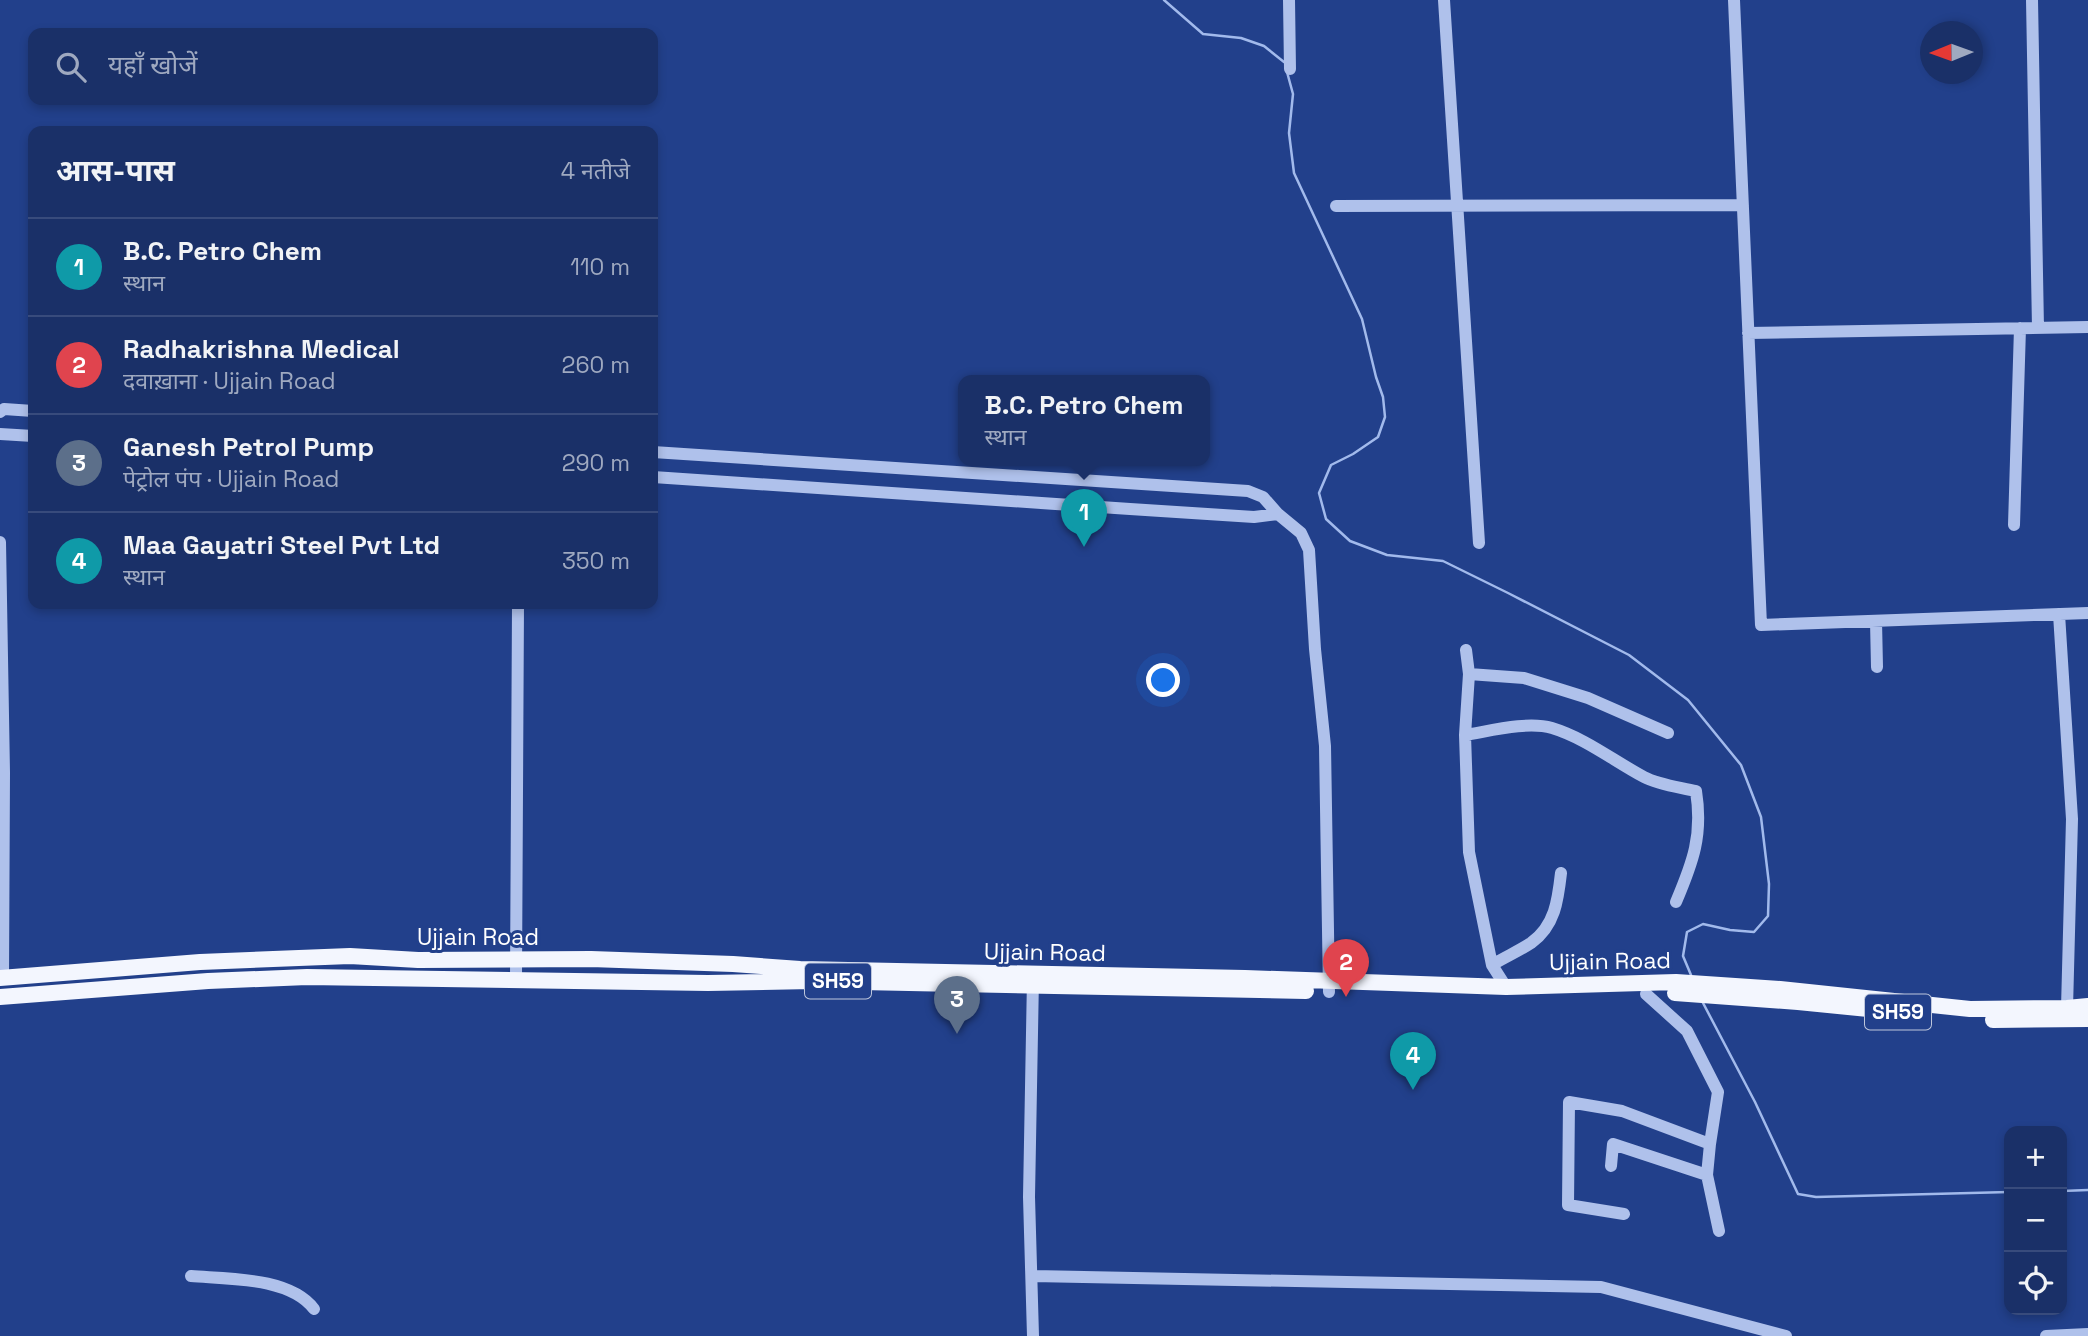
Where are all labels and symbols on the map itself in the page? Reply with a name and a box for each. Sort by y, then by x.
north arrow [1920,21,1983,84]
pin: 1 [1061,489,1107,547]
your location [1146,663,1180,697]
street label: Ujjain Road [417,922,539,952]
street label: Ujjain Road [984,936,1106,968]
pin: 2 [1323,939,1369,997]
street label: Ujjain Road [1549,945,1671,977]
road number: SH59 [805,964,871,998]
pin: 3 [934,976,980,1034]
road number: SH59 [1865,995,1931,1030]
pin: 4 [1390,1032,1436,1090]

